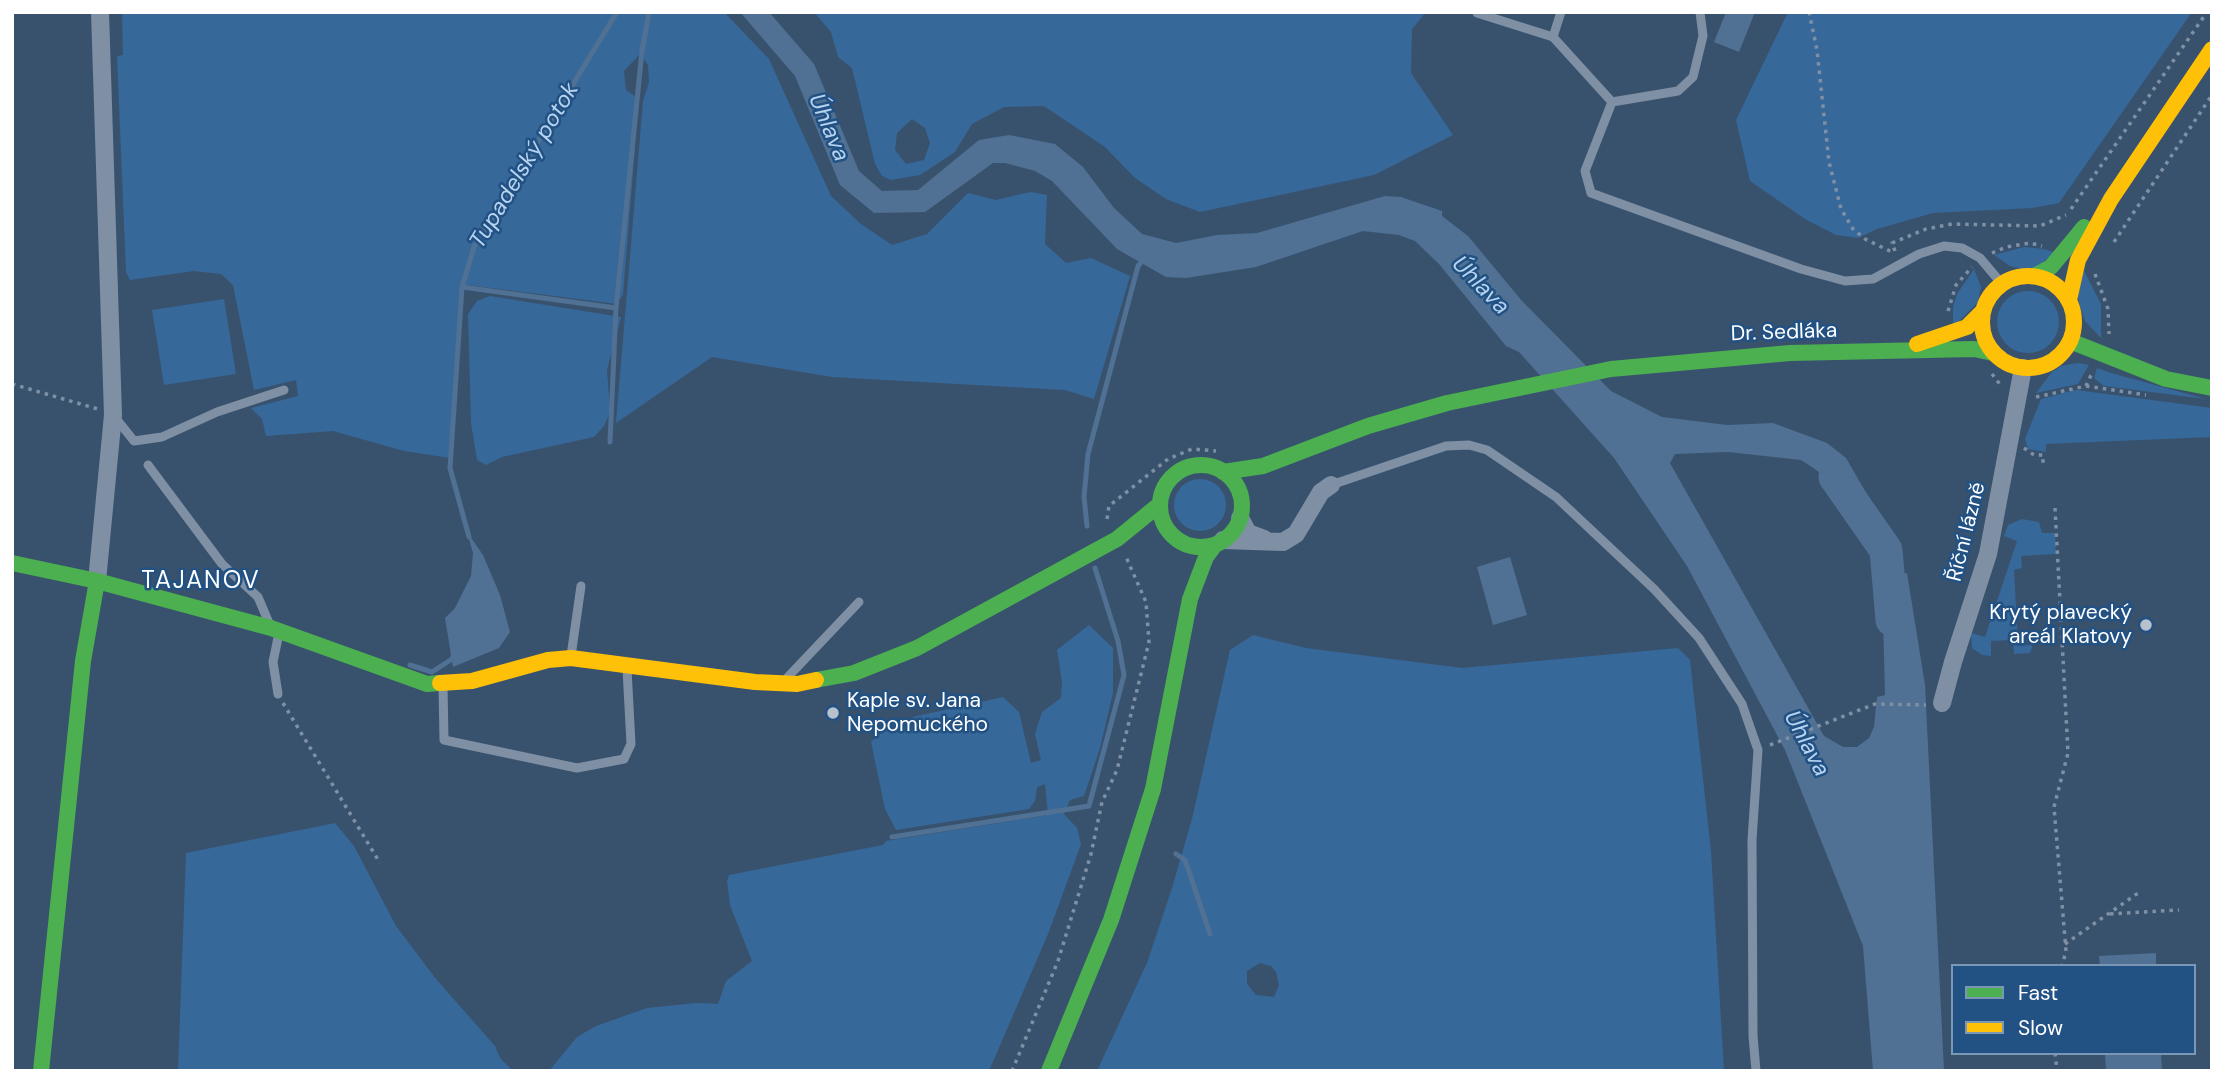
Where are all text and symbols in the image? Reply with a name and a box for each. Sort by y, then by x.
water label: Tupadelský potok [465,78,585,254]
water label: Úhlava [801,90,855,166]
water label: Úhlava [1446,251,1514,321]
street label: Dr. Sedláka [1730,319,1838,347]
street label: Říční lázně [1943,480,1991,584]
district label: TAJANOV [142,568,260,596]
place label: Krytý plavecký areál Klatovy [1989,600,2132,650]
marker: Krytý plavecký areál Klatovy [2138,617,2154,633]
place label: Kaple sv. Jana Nepomuckého [847,688,988,738]
marker: Kaple sv. Jana Nepomuckého [825,705,841,721]
water label: Úhlava [1777,706,1835,782]
legend [1951,964,2196,1055]
text: Fast [2018,979,2058,1007]
text: Slow [2018,1014,2063,1042]

